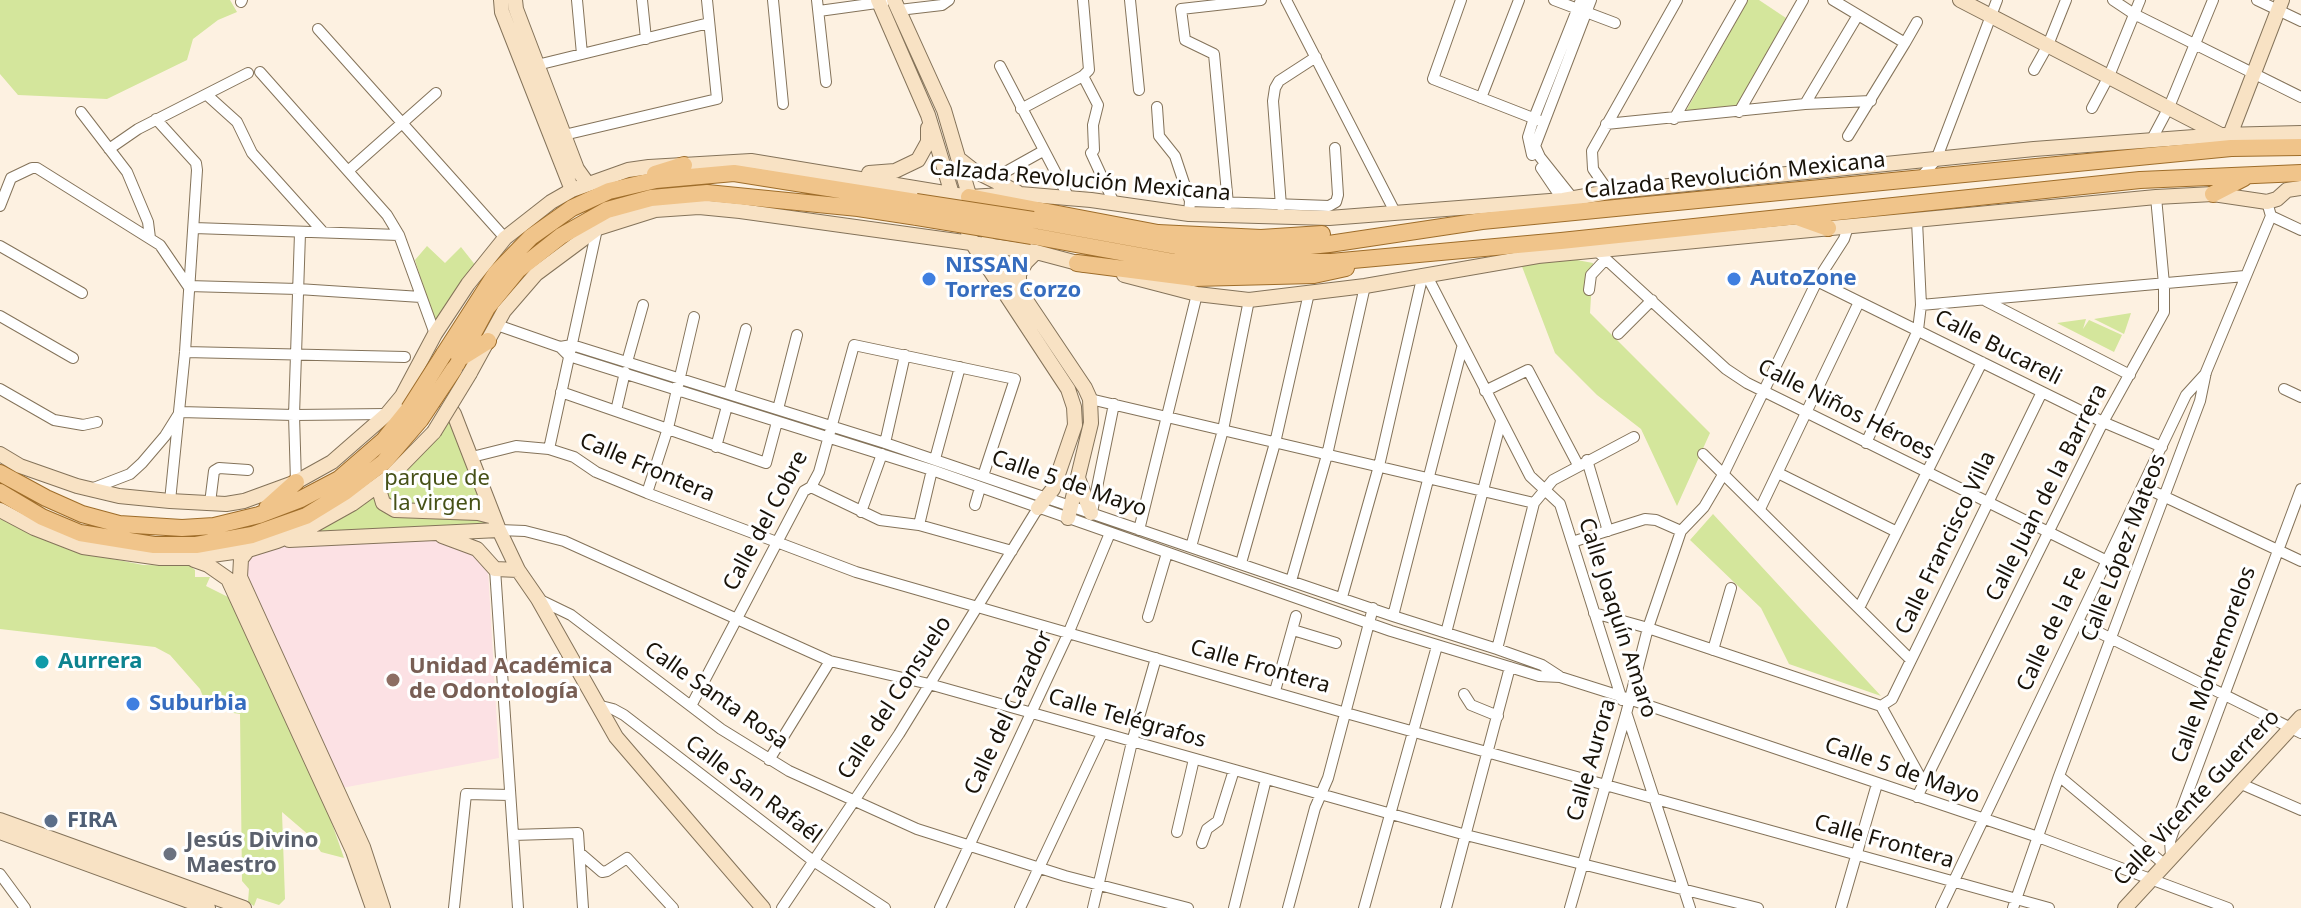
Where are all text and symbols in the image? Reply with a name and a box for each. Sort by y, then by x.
street label: Calzada Revolución Mexicana [1583,147,1887,205]
street label: Calzada Revolución Mexicana [928,155,1232,207]
place label: NISSAN Torres Corzo [945,253,1081,304]
place label: AutoZone [1750,266,1857,292]
marker: NISSAN Torres Corzo [920,270,938,288]
marker: AutoZone [1725,270,1743,288]
street label: Calle Bucareli [1930,305,2066,391]
street label: Calle Niños Héroes [1753,354,1939,466]
street label: Calle Juan de la Barrera [1981,380,2113,606]
street label: Calle Frontera [576,428,718,508]
street label: Calle 5 de Mayo [988,445,1150,523]
street label: Calle del Cobre [718,446,814,596]
street label: Calle Francisco Villa [1890,447,2002,639]
street label: Calle López Mateos [2076,450,2172,646]
park label: parque de la virgen [384,466,490,518]
street label: Calle Joaquín Amaro [1572,515,1662,721]
street label: Calle de la Fe [2012,562,2092,696]
street label: Calle Montemorelos [2166,563,2262,767]
street label: Calle del Consuelo [832,611,958,785]
street label: Calle del Cazador [959,627,1059,799]
street label: Calle Frontera [1187,634,1333,700]
street label: Calle Santa Rosa [639,637,793,755]
place label: Aurrera [58,649,142,675]
marker: Aurrera [33,653,51,671]
place label: Unidad Académica de Odontología [409,654,613,706]
marker: Unidad Académica de Odontología [384,671,402,689]
street label: Calle Telégrafos [1045,684,1209,754]
place label: Suburbia [149,691,247,717]
marker: Suburbia [124,695,142,713]
street label: Calle Aurora [1562,696,1622,824]
street label: Calle Vicente Guerrero [2108,704,2286,892]
street label: Calle San Rafaél [680,730,826,850]
street label: Calle 5 de Mayo [1821,732,1983,810]
place label: FIRA [67,808,117,834]
street label: Calle Frontera [1811,809,1957,875]
marker: FIRA [42,812,60,830]
place label: Jesús Divino Maestro [186,828,318,880]
marker: Jesús Divino Maestro [161,845,179,863]

